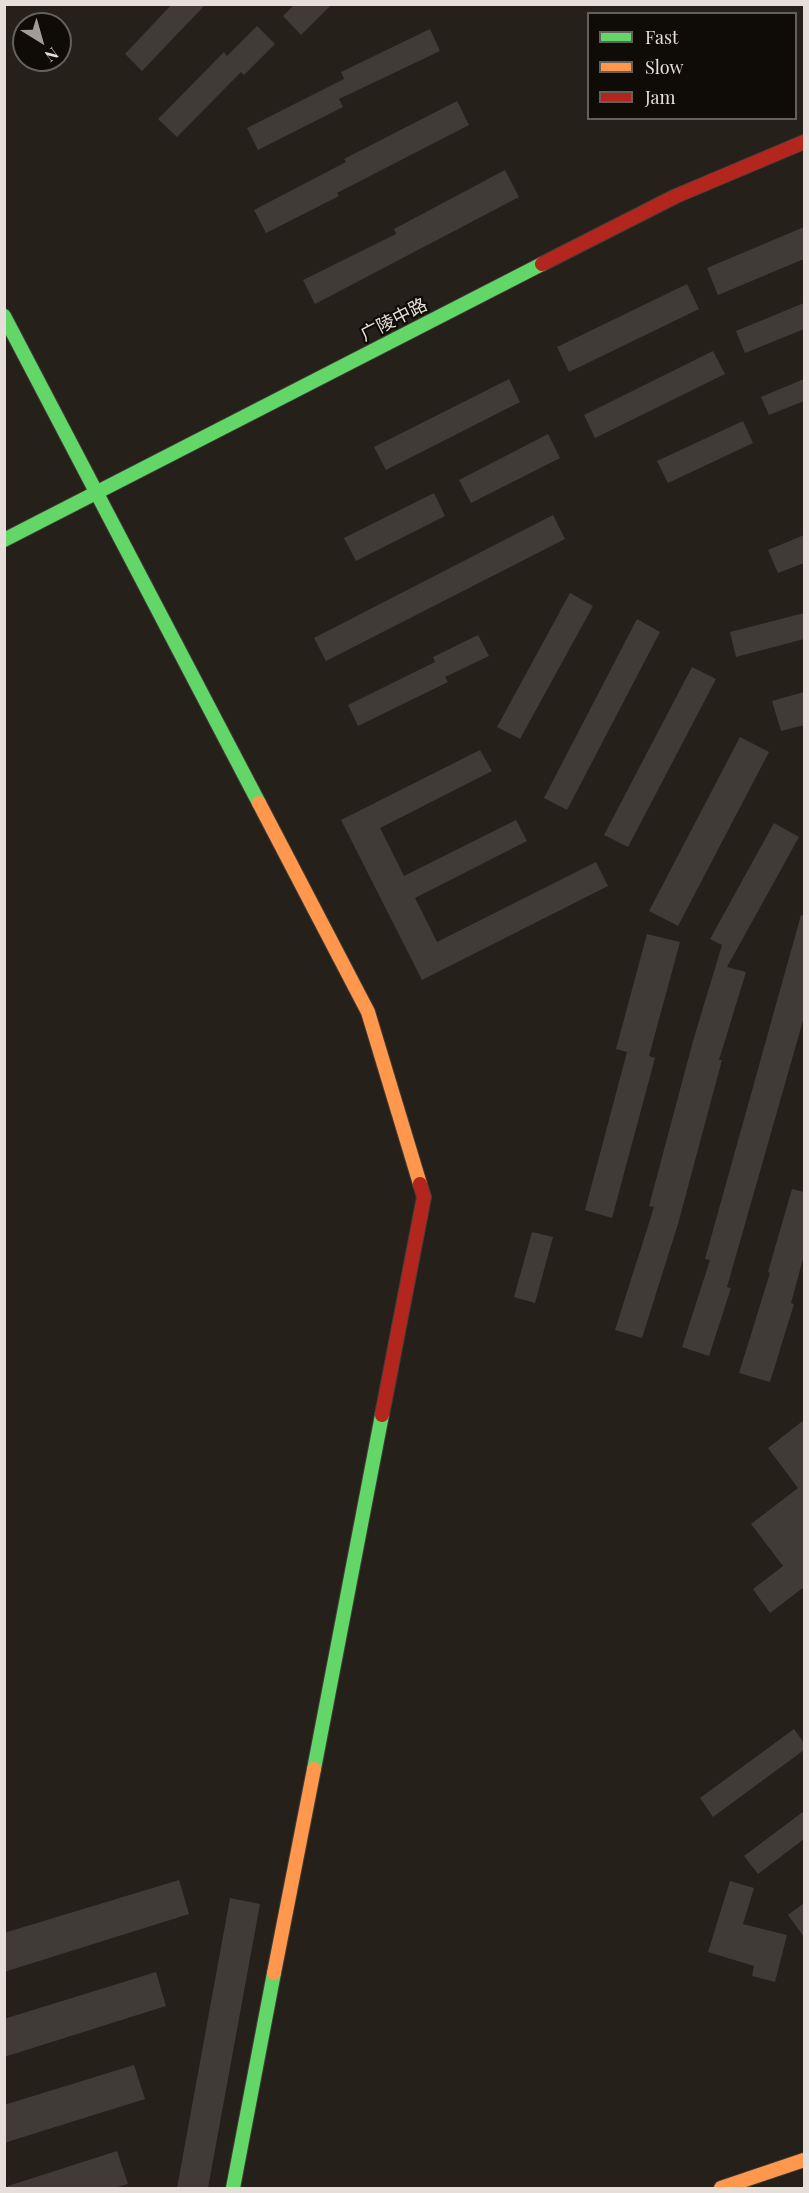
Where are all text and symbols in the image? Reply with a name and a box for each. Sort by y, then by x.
north arrow [12,12,72,72]
legend [587,12,797,120]
text: Fast [645,25,678,49]
text: N [41,43,63,67]
text: Slow [645,55,683,79]
text: Jam [645,85,675,109]
street label: 广陵中路 [357,294,431,346]

